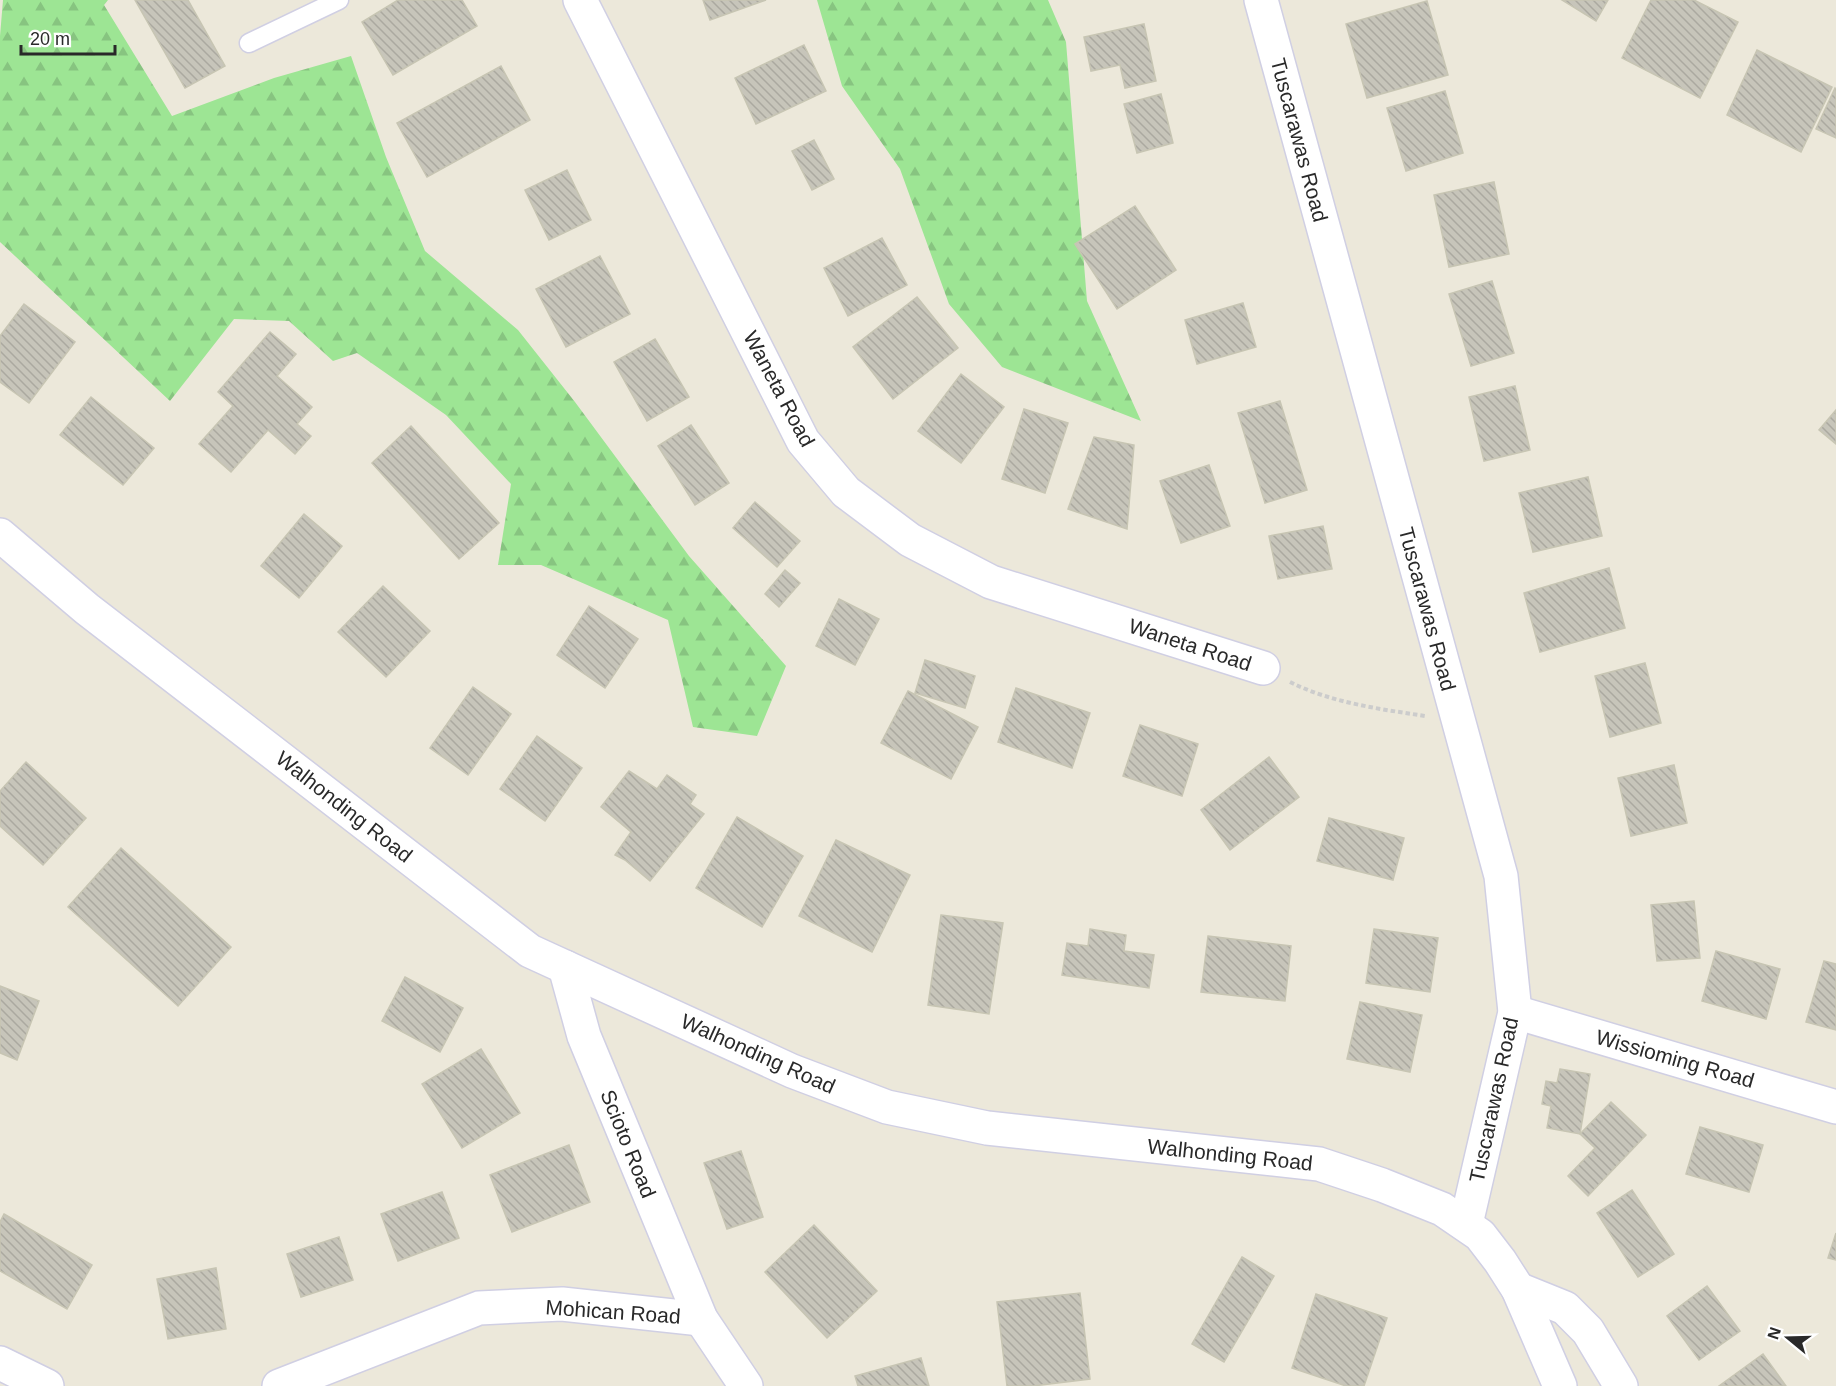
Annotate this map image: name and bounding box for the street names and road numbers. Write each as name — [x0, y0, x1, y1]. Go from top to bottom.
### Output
street label: Tuscarawas Road — [1267, 56, 1332, 224]
street label: Waneta Road — [739, 327, 820, 451]
street label: Tuscarawas Road — [1395, 525, 1460, 693]
street label: Waneta Road — [1126, 614, 1254, 675]
street label: Walhonding Road — [272, 746, 417, 867]
street label: Walhonding Road — [678, 1009, 839, 1098]
street label: Tuscarawas Road — [1465, 1015, 1522, 1185]
street label: Wissioming Road — [1593, 1025, 1757, 1092]
street label: Scioto Road — [596, 1086, 661, 1201]
street label: Walhonding Road — [1146, 1134, 1314, 1175]
street label: Mohican Road — [545, 1295, 681, 1328]

